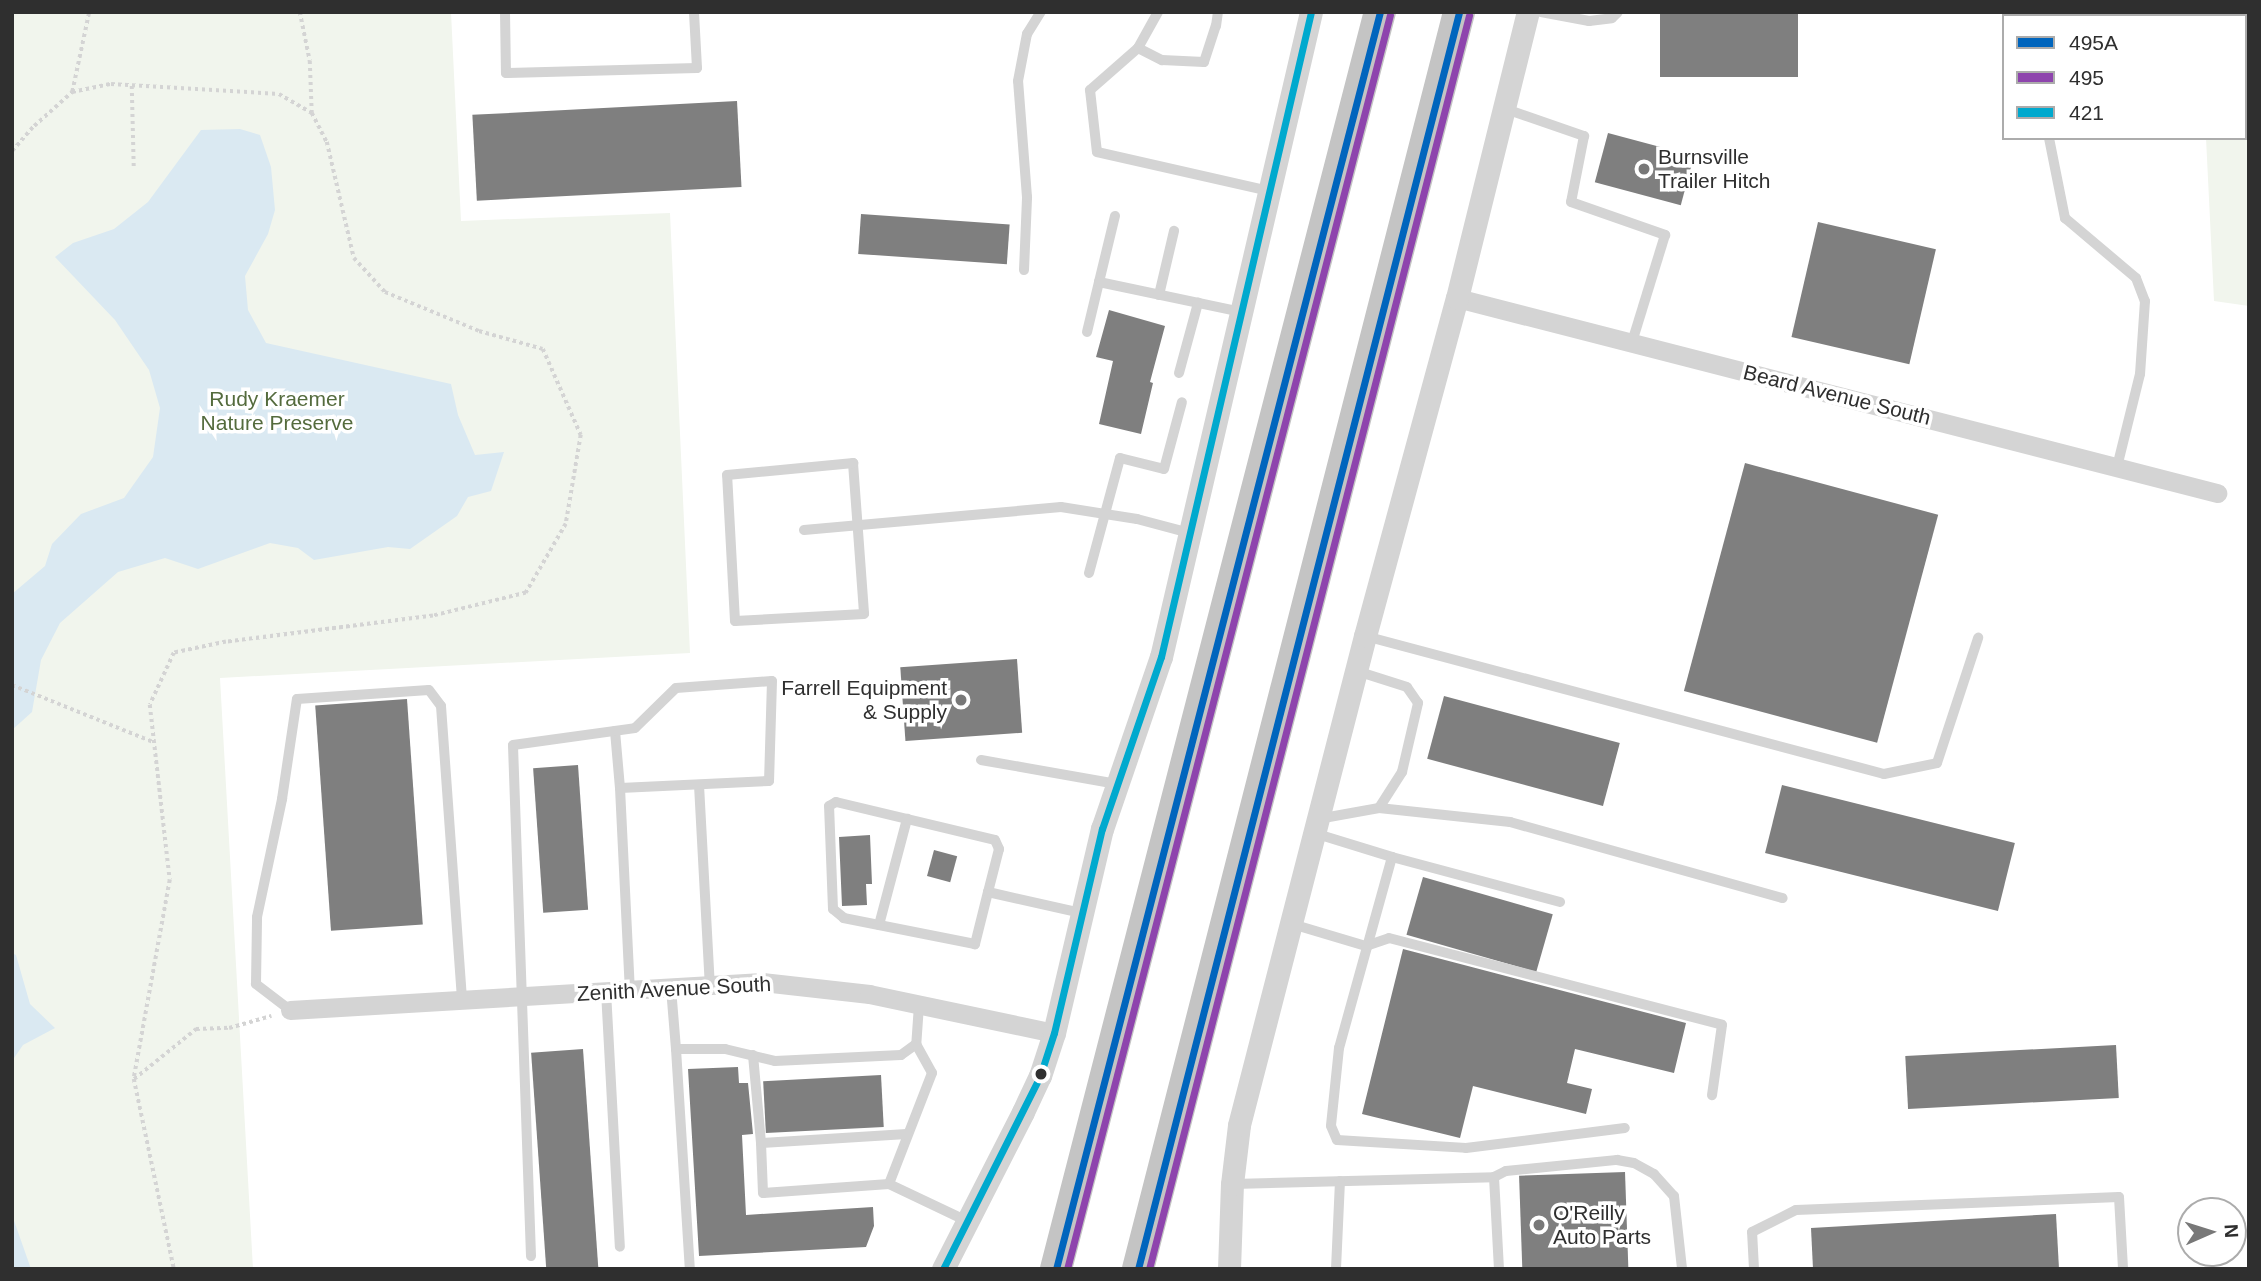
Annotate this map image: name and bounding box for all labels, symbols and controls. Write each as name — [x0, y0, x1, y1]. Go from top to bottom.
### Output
legend — [2002, 14, 2247, 140]
text: 495A — [2069, 31, 2118, 54]
text: 495 — [2069, 66, 2104, 89]
text: 421 — [2069, 101, 2104, 124]
place label: Burnsville Trailer Hitch — [1658, 144, 1770, 194]
marker: Burnsville Trailer Hitch — [1636, 161, 1652, 177]
street label: Beard Avenue South — [1740, 359, 1934, 431]
park label: Rudy Kraemer Nature Preserve — [201, 386, 353, 436]
place label: Farrell Equipment & Supply — [781, 675, 947, 725]
marker: Farrell Equipment & Supply — [953, 692, 969, 708]
street label: Zenith Avenue South — [576, 971, 772, 1007]
unlabelled marker — [1034, 1067, 1048, 1081]
north arrow — [2177, 1197, 2247, 1267]
place label: O'Reilly Auto Parts — [1553, 1200, 1651, 1250]
marker: O'Reilly Auto Parts — [1531, 1217, 1547, 1233]
text: N — [2221, 1224, 2242, 1238]

